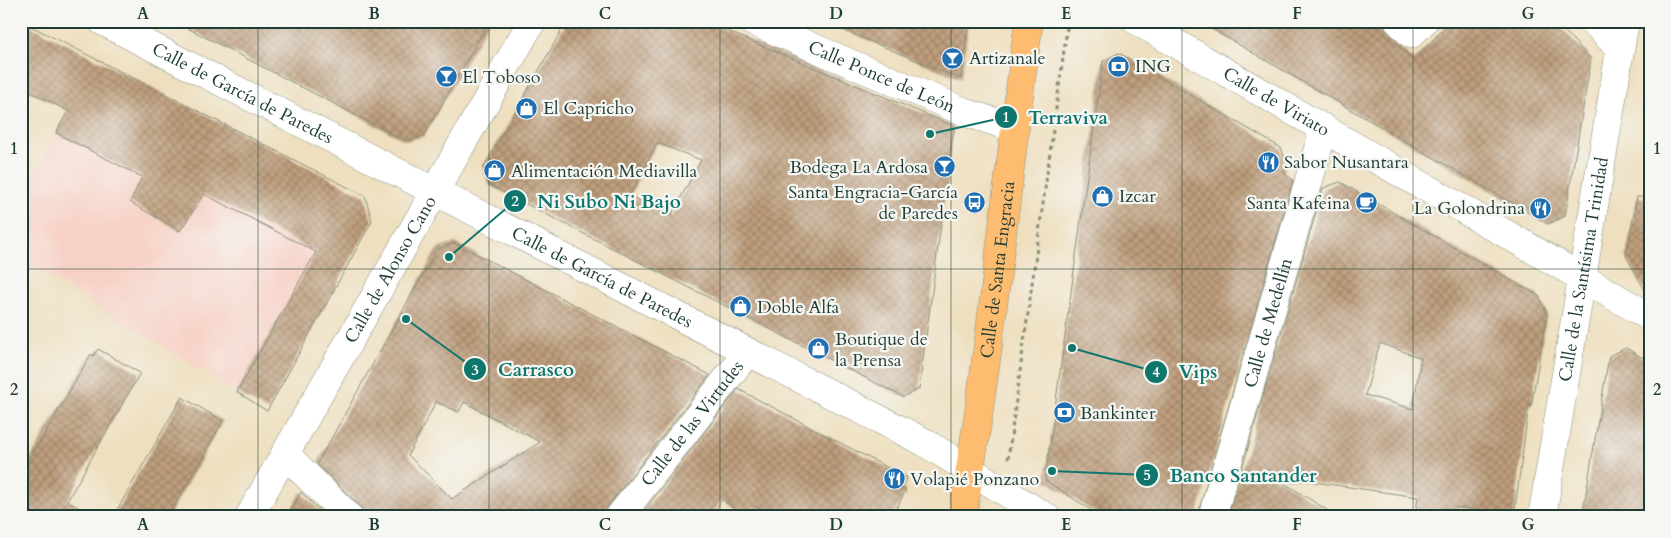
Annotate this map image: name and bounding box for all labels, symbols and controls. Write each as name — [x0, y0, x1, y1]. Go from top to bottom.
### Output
text: A — [137, 3, 149, 25]
text: B — [368, 3, 380, 25]
text: C — [599, 3, 611, 25]
text: D — [829, 3, 843, 25]
text: E — [1061, 3, 1071, 25]
text: F — [1292, 3, 1302, 25]
text: G — [1521, 3, 1535, 25]
street label: Calle Ponce de León — [804, 34, 960, 119]
street label: Calle de García de Paredes — [148, 36, 338, 150]
bar icon: Artizanale — [941, 46, 965, 70]
place label: Artizanale — [969, 46, 1046, 71]
bank icon: ING — [1107, 54, 1131, 78]
place label: ING — [1135, 54, 1171, 79]
street label: Calle de Viriato — [1218, 61, 1335, 142]
bar icon: El Toboso — [434, 65, 458, 89]
place label: El Toboso — [462, 65, 541, 90]
shop icon: El Capricho — [515, 96, 539, 120]
place label: El Capricho — [543, 96, 634, 121]
callout: Terraviva — [993, 100, 1118, 134]
text: Terraviva — [1028, 105, 1109, 131]
text: 1 — [1002, 107, 1010, 127]
text: 1 — [10, 138, 18, 160]
text: 1 — [1653, 138, 1661, 160]
restaurant icon: Sabor Nusantara — [1256, 150, 1280, 174]
place label: Sabor Nusantara — [1284, 150, 1409, 175]
place label: Bodega La Ardosa — [790, 155, 928, 180]
bar icon: Bodega La Ardosa — [932, 155, 956, 179]
street label: Calle de la Santísima Trinidad — [1552, 155, 1615, 384]
shop icon: Alimentación Mediavilla — [483, 159, 507, 183]
place label: Alimentación Mediavilla — [511, 159, 697, 184]
street label: Calle de Santa Engracia — [974, 179, 1021, 360]
place label: Santa Engracia-García de Paredes — [788, 180, 958, 226]
callout: Ni Subo Ni Bajo — [502, 184, 691, 218]
shop icon: Izcar — [1091, 184, 1115, 208]
place label: Izcar — [1119, 184, 1156, 209]
text: Ni Subo Ni Bajo — [537, 189, 681, 215]
bus stop icon: Santa Engracia-García de Paredes — [962, 190, 986, 214]
street label: Calle de Alonso Cano — [338, 191, 442, 348]
text: 2 — [511, 191, 519, 211]
place label: Santa Kafeina — [1247, 191, 1350, 216]
cafe icon: Santa Kafeina — [1354, 191, 1378, 215]
place label: La Golondrina — [1414, 196, 1525, 221]
restaurant icon: La Golondrina — [1529, 196, 1553, 220]
street label: Calle de García de Paredes — [507, 220, 697, 334]
street label: Calle de Medellín — [1237, 254, 1299, 391]
shop icon: Doble Alfa — [729, 295, 753, 319]
place label: Doble Alfa — [757, 295, 839, 320]
place label: Boutique de la Prensa — [835, 327, 928, 373]
shop icon: Boutique de la Prensa — [807, 337, 831, 361]
callout: Carrasco — [463, 352, 584, 386]
street label: Calle de las Virtudes — [635, 355, 749, 492]
callout: Vips — [1143, 355, 1227, 389]
text: Carrasco — [498, 357, 574, 383]
text: Vips — [1179, 359, 1217, 385]
text: 3 — [471, 360, 479, 380]
text: 4 — [1152, 362, 1160, 382]
text: 2 — [10, 379, 18, 401]
text: 2 — [1653, 379, 1661, 401]
bank icon: Bankinter — [1052, 401, 1076, 425]
place label: Bankinter — [1080, 401, 1156, 426]
callout: Banco Santander — [1134, 458, 1327, 492]
text: Banco Santander — [1169, 463, 1317, 489]
text: 5 — [1143, 465, 1151, 485]
restaurant icon: Volapié Ponzano — [882, 467, 906, 491]
place label: Volapié Ponzano — [910, 467, 1040, 492]
text: A — [137, 514, 149, 536]
text: B — [368, 514, 380, 536]
text: C — [599, 514, 611, 536]
text: D — [829, 514, 843, 536]
text: E — [1061, 514, 1071, 536]
text: F — [1292, 514, 1302, 536]
text: G — [1521, 514, 1535, 536]

